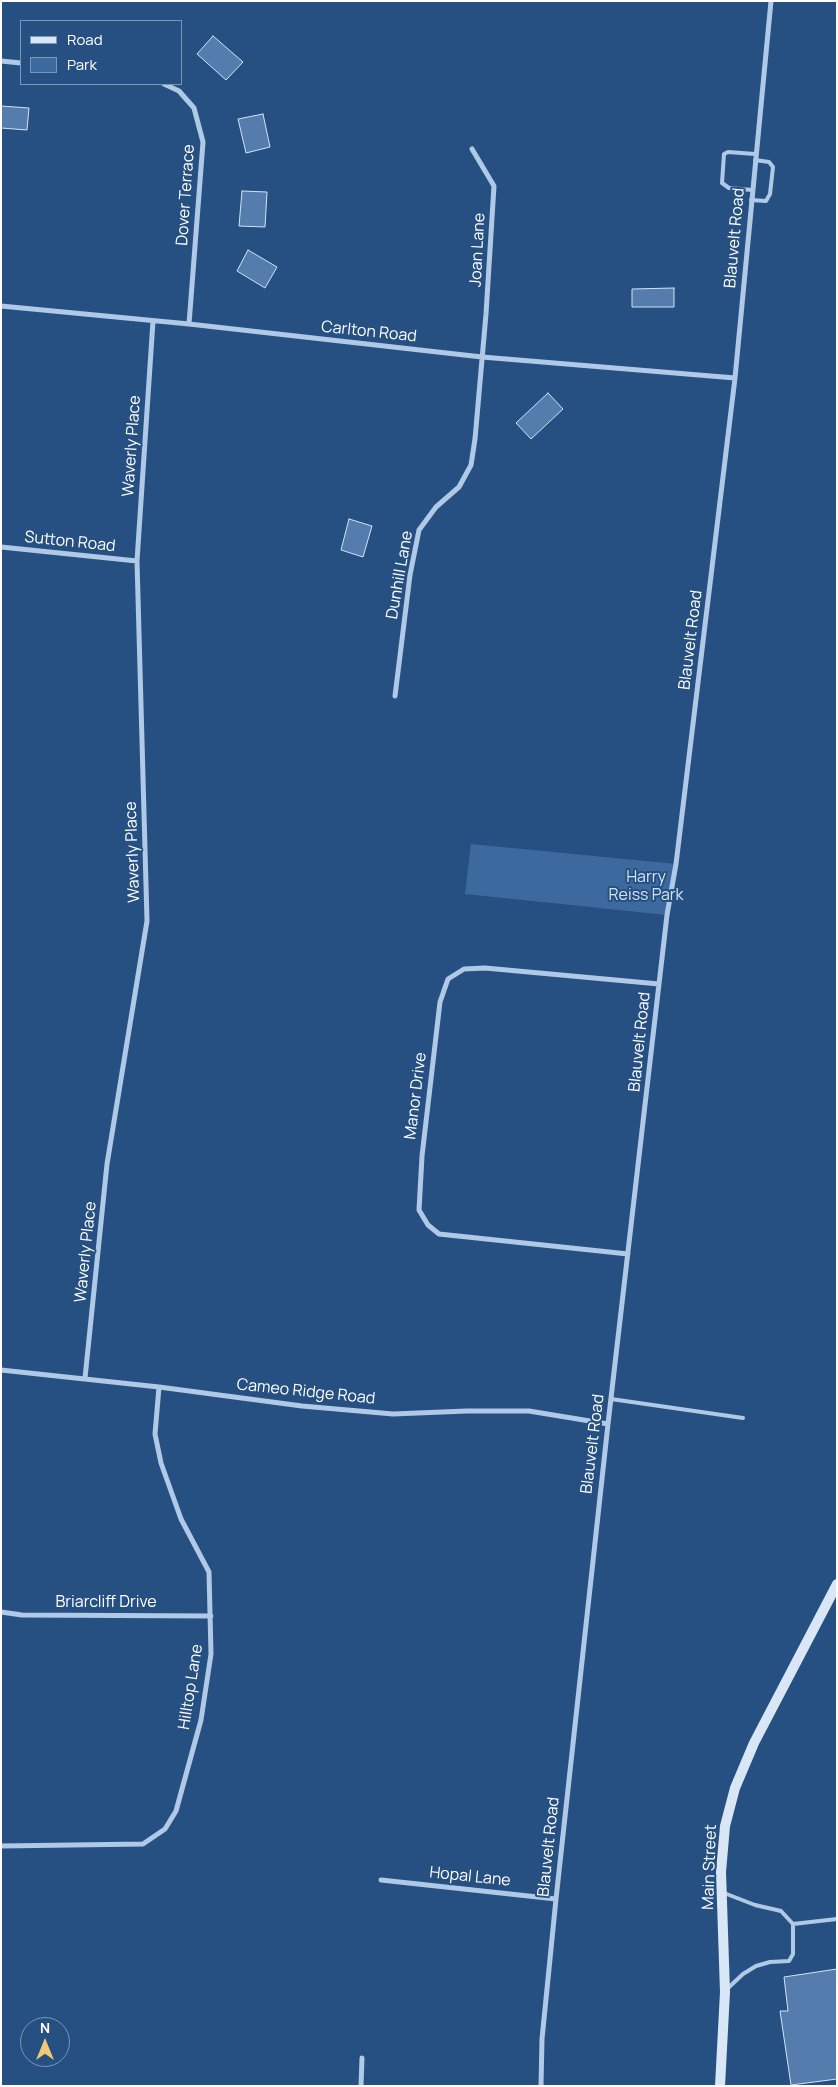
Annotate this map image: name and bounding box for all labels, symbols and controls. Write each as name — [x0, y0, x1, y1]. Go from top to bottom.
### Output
legend — [20, 20, 182, 85]
text: Road — [67, 29, 103, 50]
text: Park — [67, 54, 97, 75]
street label: Dover Terrace — [173, 144, 199, 246]
street label: Blauvelt Road — [721, 187, 749, 289]
street label: Joan Lane — [466, 212, 490, 288]
street label: Carlton Road — [320, 317, 418, 347]
street label: Waverly Place — [119, 395, 145, 497]
street label: Sutton Road — [24, 528, 116, 556]
street label: Dunhill Lane — [383, 529, 417, 621]
street label: Blauvelt Road — [675, 589, 707, 691]
street label: Waverly Place — [122, 801, 144, 903]
park label: Harry Reiss Park — [608, 868, 684, 906]
street label: Blauvelt Road — [625, 991, 655, 1093]
street label: Manor Drive — [401, 1051, 431, 1141]
street label: Waverly Place — [71, 1201, 101, 1303]
street label: Cameo Ridge Road — [236, 1375, 376, 1409]
street label: Blauvelt Road — [577, 1393, 609, 1495]
street label: Briarcliff Drive — [55, 1593, 157, 1613]
street label: Hilltop Lane — [175, 1643, 207, 1731]
street label: Blauvelt Road — [534, 1796, 564, 1898]
street label: Main Street — [699, 1824, 721, 1910]
street label: Hopal Lane — [428, 1863, 512, 1891]
north arrow — [20, 2017, 70, 2067]
text: N — [40, 2018, 50, 2037]

